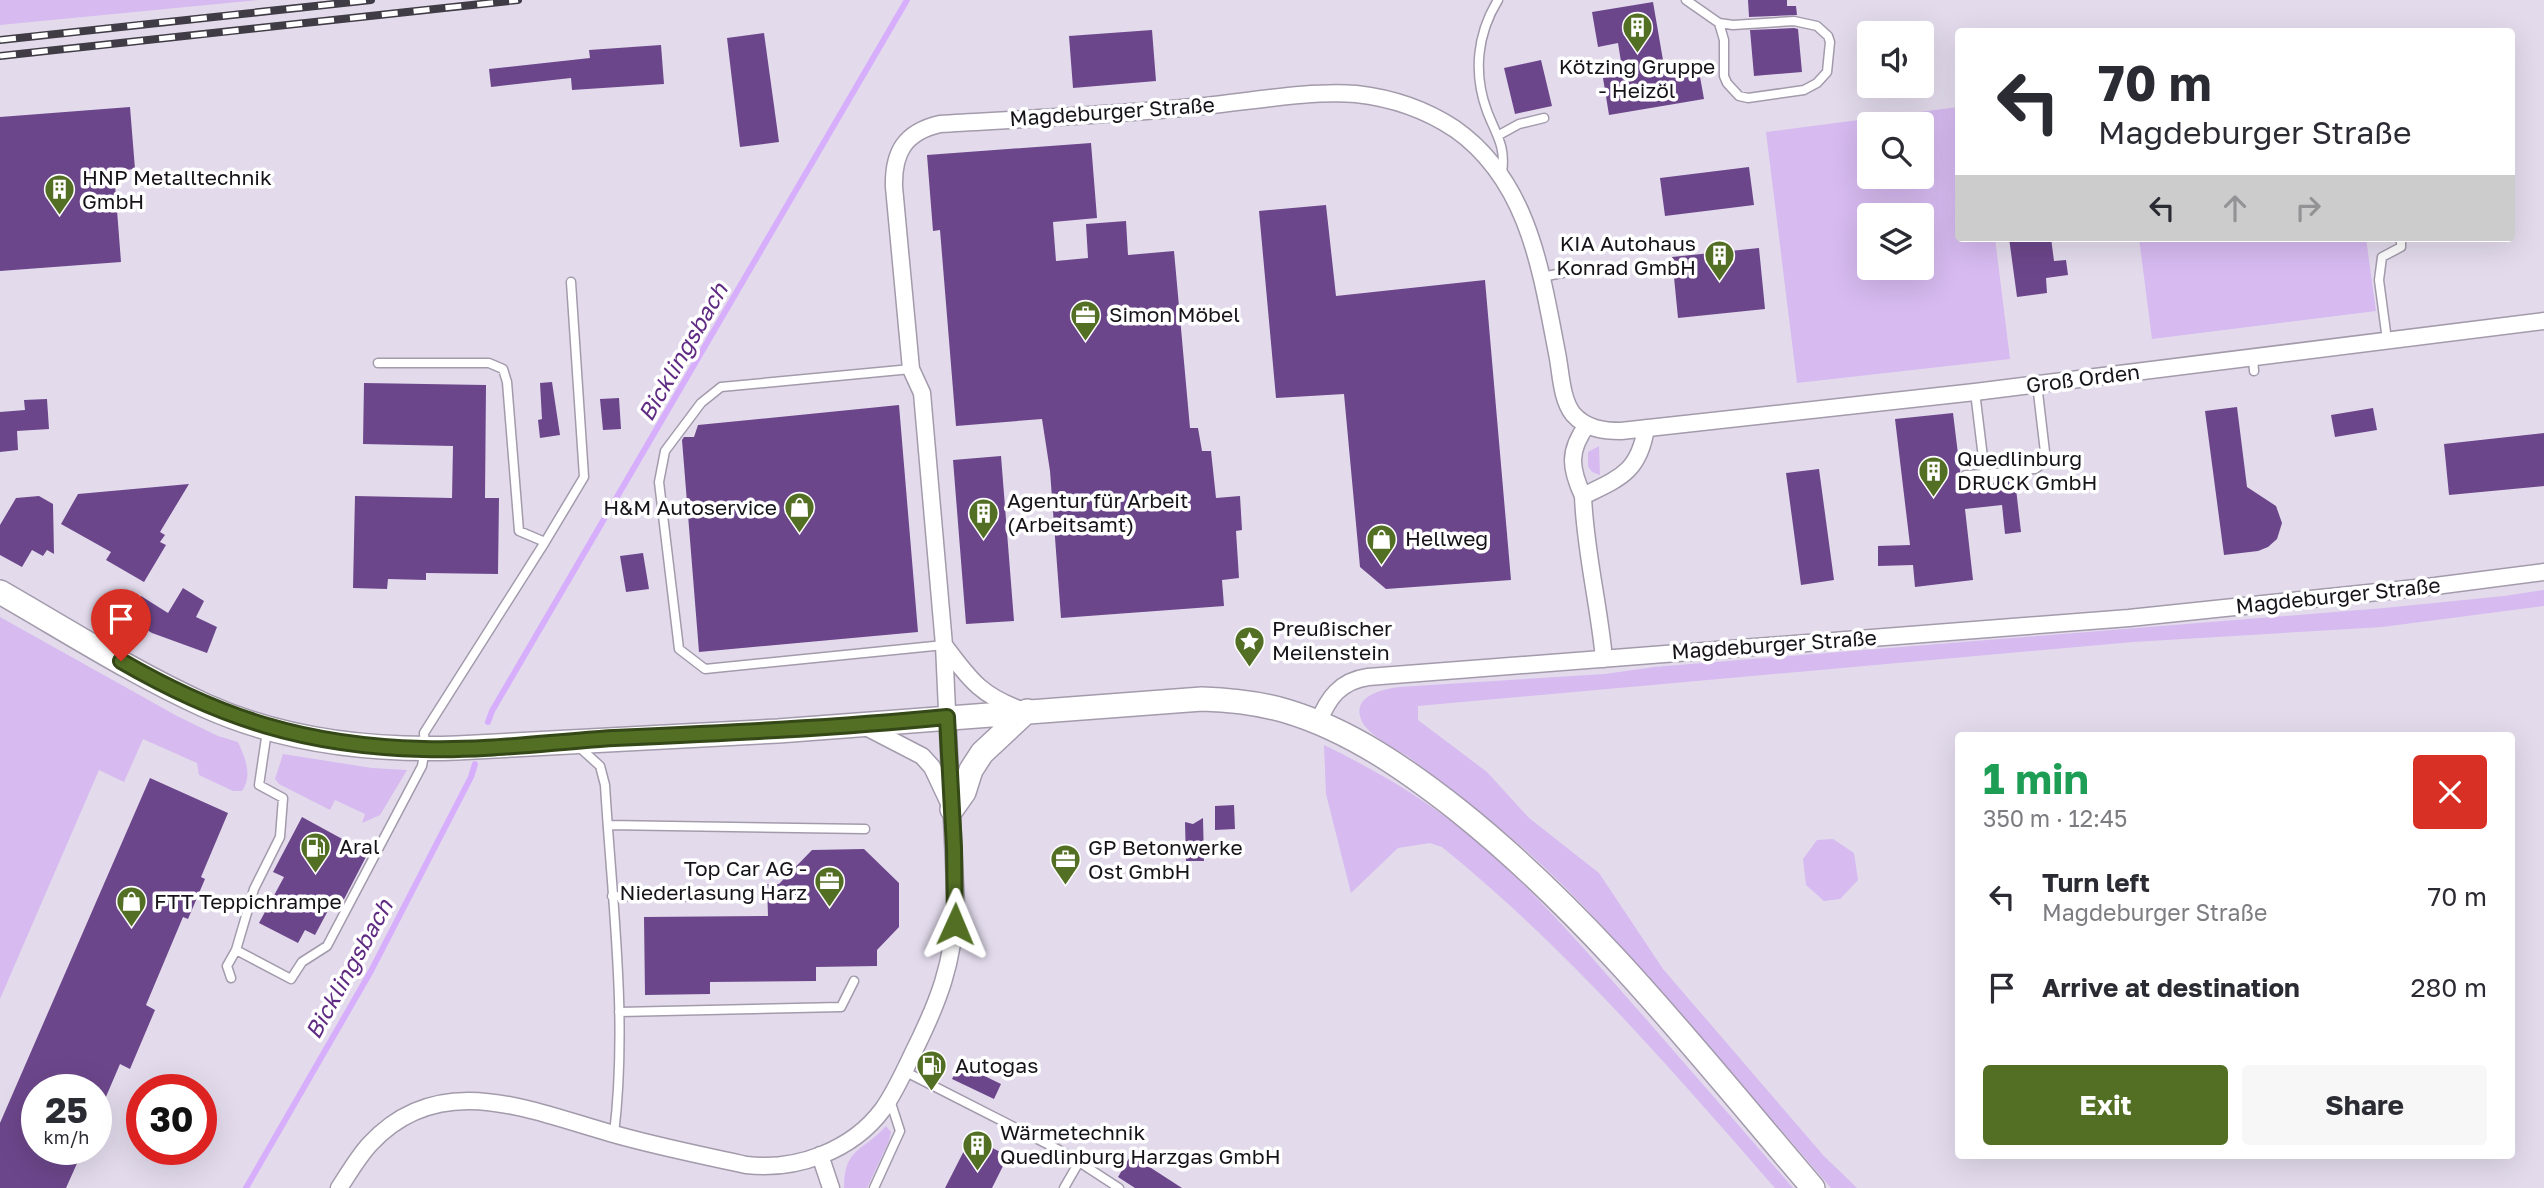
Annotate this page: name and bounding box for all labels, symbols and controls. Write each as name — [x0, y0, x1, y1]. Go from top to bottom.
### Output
building icon: Kötzing Gruppe - Heizöl — [1620, 10, 1654, 54]
map controls — [1857, 21, 1934, 280]
button: sound — [1857, 21, 1934, 98]
place label: Kötzing Gruppe - Heizöl — [1559, 53, 1715, 103]
text: 70 m — [2098, 53, 2212, 112]
icon: left — [1983, 56, 2074, 147]
street label: Magdeburger Straße — [1008, 91, 1215, 131]
button: search — [1857, 112, 1934, 189]
text: Magdeburger Straße — [2098, 113, 2411, 151]
place label: HNP Metalltechnik GmbH — [82, 164, 272, 214]
building icon: HNP Metalltechnik GmbH — [42, 173, 76, 217]
icon: left — [2143, 189, 2181, 227]
icon: ahead — [2216, 189, 2254, 227]
icon: right — [2289, 189, 2327, 227]
button: layers — [1857, 203, 1934, 280]
place label: KIA Autohaus Konrad GmbH — [1556, 230, 1696, 280]
building icon: KIA Autohaus Konrad GmbH — [1702, 239, 1736, 283]
water label: Bicklingsbach — [631, 277, 733, 426]
office icon: Simon Möbel — [1069, 298, 1103, 342]
place label: Simon Möbel — [1109, 301, 1240, 327]
street label: Groß Orden — [2025, 358, 2141, 398]
place label: Quedlinburg DRUCK GmbH — [1957, 445, 2097, 495]
building icon: Quedlinburg DRUCK GmbH — [1917, 454, 1951, 498]
place label: Agentur für Arbeit (Arbeitsamt) — [1007, 487, 1188, 537]
shop icon: H&M Autoservice — [783, 491, 817, 535]
place label: H&M Autoservice — [603, 494, 777, 520]
building icon: Agentur für Arbeit (Arbeitsamt) — [967, 496, 1001, 540]
shop icon: Hellweg — [1365, 522, 1399, 566]
place label: Hellweg — [1405, 525, 1488, 551]
street label: Magdeburger Straße — [2234, 571, 2442, 619]
pin — [91, 589, 151, 661]
icon: arrive — [102, 600, 140, 638]
place label: Preußischer Meilenstein — [1272, 615, 1392, 665]
place icon: Preußischer Meilenstein — [1232, 624, 1266, 668]
street label: Magdeburger Straße — [1670, 624, 1877, 664]
text: 1 min — [1983, 753, 2089, 803]
button: close — [2413, 755, 2487, 829]
text: 350 m · 12:45 — [1983, 804, 2127, 832]
fuel station icon: Aral — [299, 830, 333, 874]
place label: Aral — [339, 833, 380, 859]
place label: GP Betonwerke Ost GmbH — [1088, 834, 1243, 884]
office icon: GP Betonwerke Ost GmbH — [1048, 843, 1082, 887]
place label: Top Car AG - Niederlasung Harz — [620, 855, 807, 905]
office icon: Top Car AG - Niederlasung Harz — [813, 864, 847, 908]
text: Turn left — [2042, 867, 2150, 898]
icon: left — [1983, 878, 2021, 916]
text: 70 m — [2428, 881, 2487, 912]
shop icon: FTT Teppichrampe — [114, 885, 148, 929]
position arrow — [918, 887, 992, 961]
place label: FTT Teppichrampe — [154, 888, 342, 914]
water label: Bicklingsbach — [298, 893, 398, 1043]
text: Magdeburger Straße — [2042, 898, 2267, 926]
icon: arrive — [1983, 969, 2021, 1007]
text: Arrive at destination — [2042, 972, 2300, 1003]
text: 280 m — [2410, 972, 2487, 1003]
fuel station icon: Autogas — [915, 1049, 949, 1093]
place label: Autogas — [955, 1052, 1038, 1078]
button: Exit — [1983, 1065, 2228, 1145]
button: Share — [2242, 1065, 2487, 1145]
speed limit sign: 30 — [126, 1074, 217, 1165]
text: 25 — [45, 1089, 88, 1131]
place label: Wärmetechnik Quedlinburg Harzgas GmbH — [1000, 1119, 1281, 1169]
text: km/h — [44, 1126, 89, 1148]
building icon: Wärmetechnik Quedlinburg Harzgas GmbH — [960, 1128, 994, 1172]

